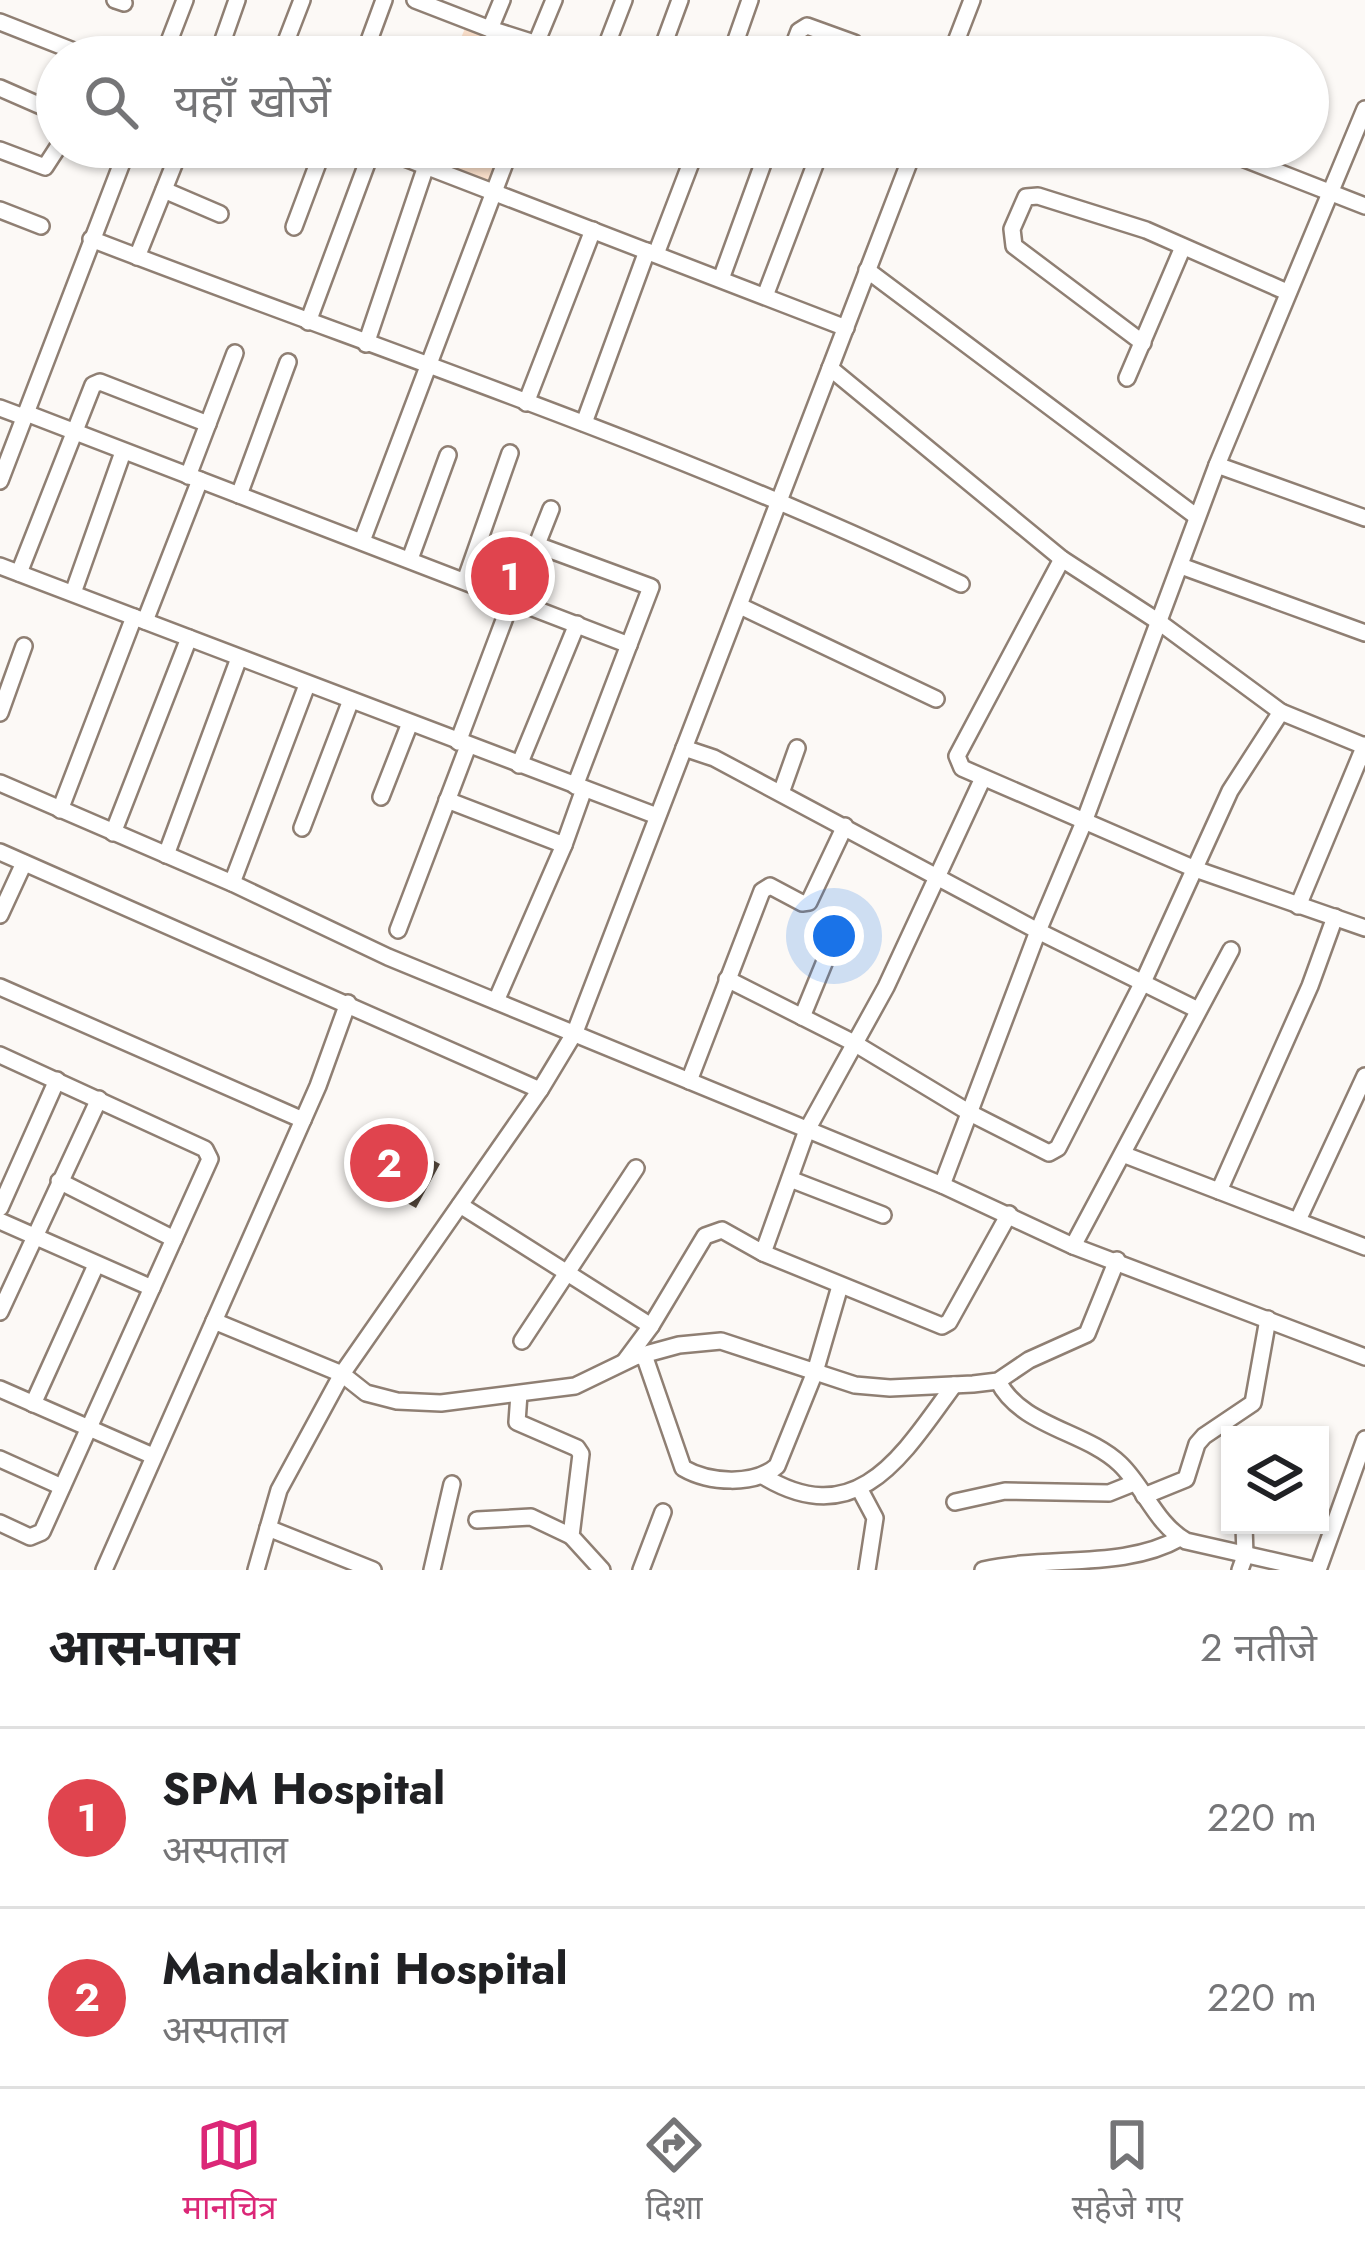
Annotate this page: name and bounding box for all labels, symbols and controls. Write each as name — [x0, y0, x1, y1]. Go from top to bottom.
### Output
search box — [36, 36, 1329, 168]
icon: search — [78, 69, 144, 135]
text: यहाँ खोजें — [174, 69, 331, 134]
pin: 1 — [471, 531, 549, 621]
your location — [804, 906, 864, 966]
pin: 2 — [350, 1118, 428, 1208]
map controls — [1221, 1426, 1329, 1534]
button: layers — [1221, 1426, 1329, 1534]
text: आस-पास — [48, 1610, 239, 1684]
text: 2 नतीजे — [1200, 1619, 1317, 1676]
text: SPM Hospital — [162, 1756, 445, 1821]
text: 1 — [77, 1789, 97, 1846]
text: 220 m — [1207, 1789, 1317, 1846]
text: अस्पताल — [162, 1821, 288, 1878]
text: Mandakini Hospital — [162, 1936, 568, 2001]
text: 2 — [74, 1969, 100, 2026]
text: 220 m — [1207, 1969, 1317, 2026]
text: अस्पताल — [162, 2001, 288, 2058]
tab: मानचित्र — [182, 2112, 277, 2232]
tab: दिशा — [641, 2112, 707, 2232]
tab: सहेजे गए — [1072, 2112, 1183, 2232]

